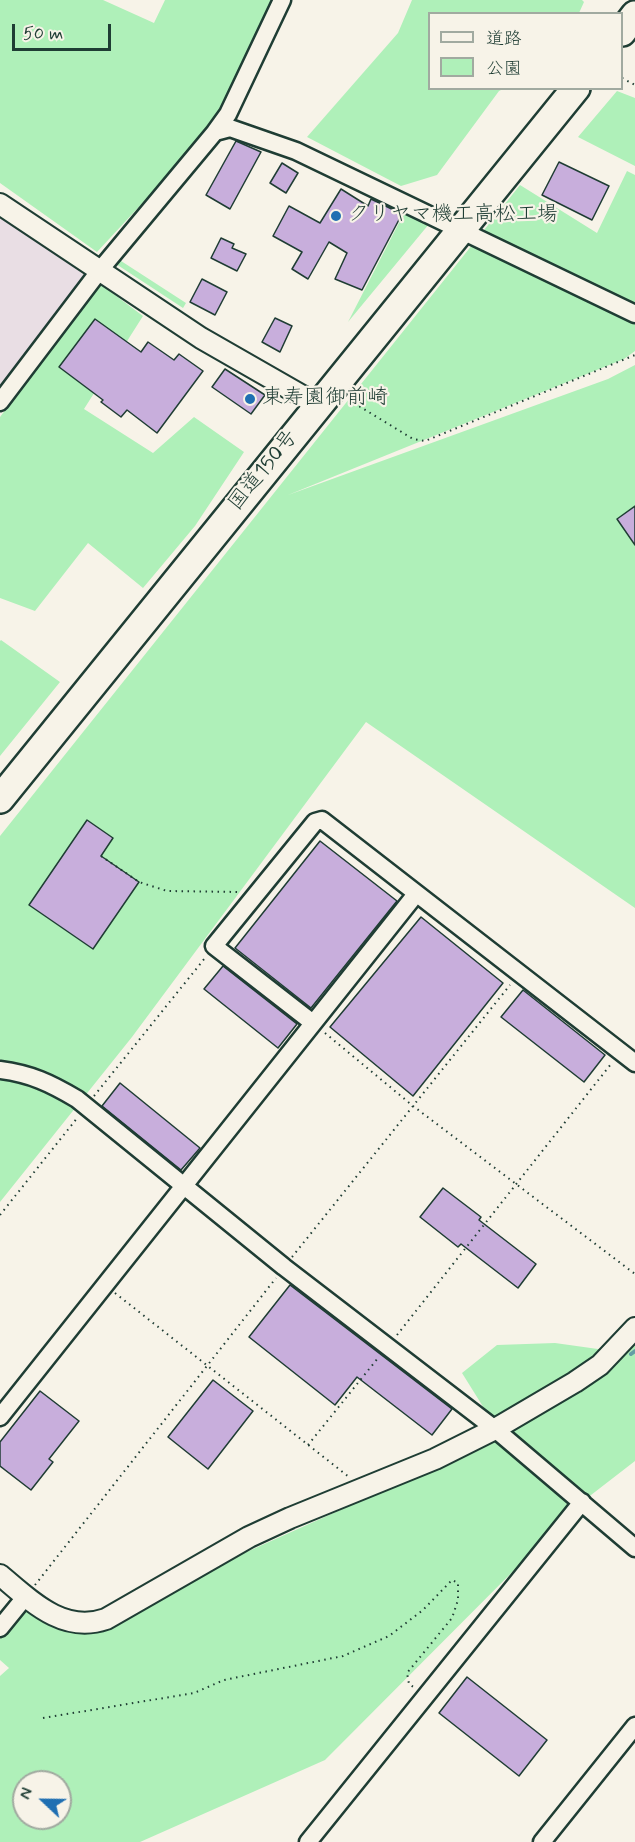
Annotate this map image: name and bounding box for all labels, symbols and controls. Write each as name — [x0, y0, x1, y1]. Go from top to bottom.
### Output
scale bar — [15, 12, 114, 50]
legend — [428, 12, 623, 90]
text: 50 m — [23, 22, 63, 46]
text: 道路 — [486, 27, 522, 51]
text: 公園 — [486, 57, 522, 81]
place label: クリヤマ機工高松工場 — [348, 203, 558, 229]
marker: クリヤマ機工高松工場 — [329, 209, 343, 223]
place label: 東寿園御前崎 — [262, 386, 388, 412]
marker: 東寿園御前崎 — [243, 392, 257, 406]
street label: 国道150号 — [224, 426, 304, 516]
north arrow — [12, 1770, 72, 1830]
text: N — [15, 1785, 38, 1803]

